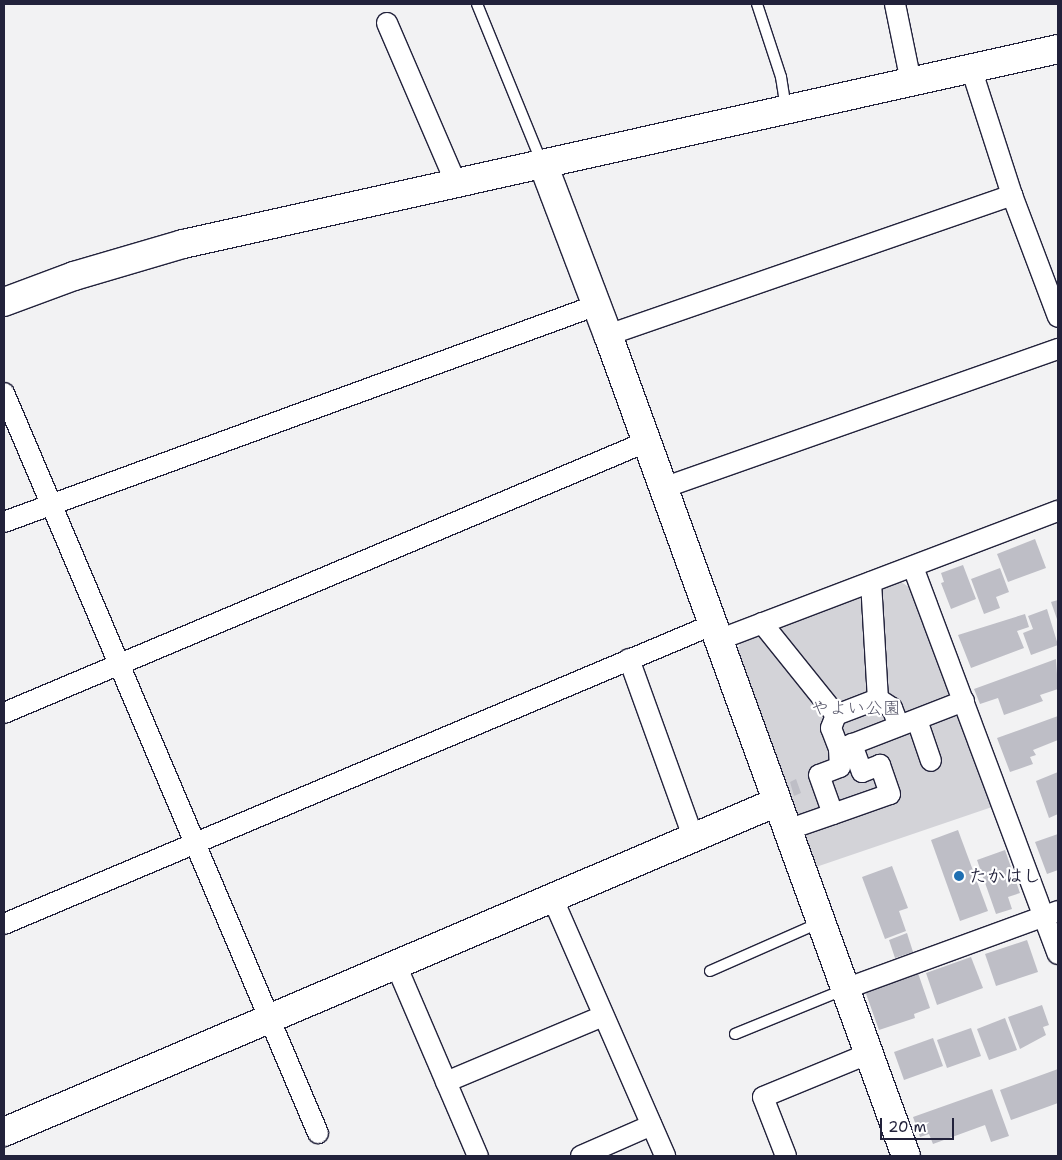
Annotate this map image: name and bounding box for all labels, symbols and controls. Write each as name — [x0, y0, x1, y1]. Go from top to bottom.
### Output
park label: やよい公園 — [811, 697, 901, 719]
place label: たかはし — [969, 865, 1041, 887]
marker: たかはし — [953, 870, 965, 882]
scale bar — [882, 1108, 956, 1140]
text: 20 m — [888, 1117, 927, 1137]

